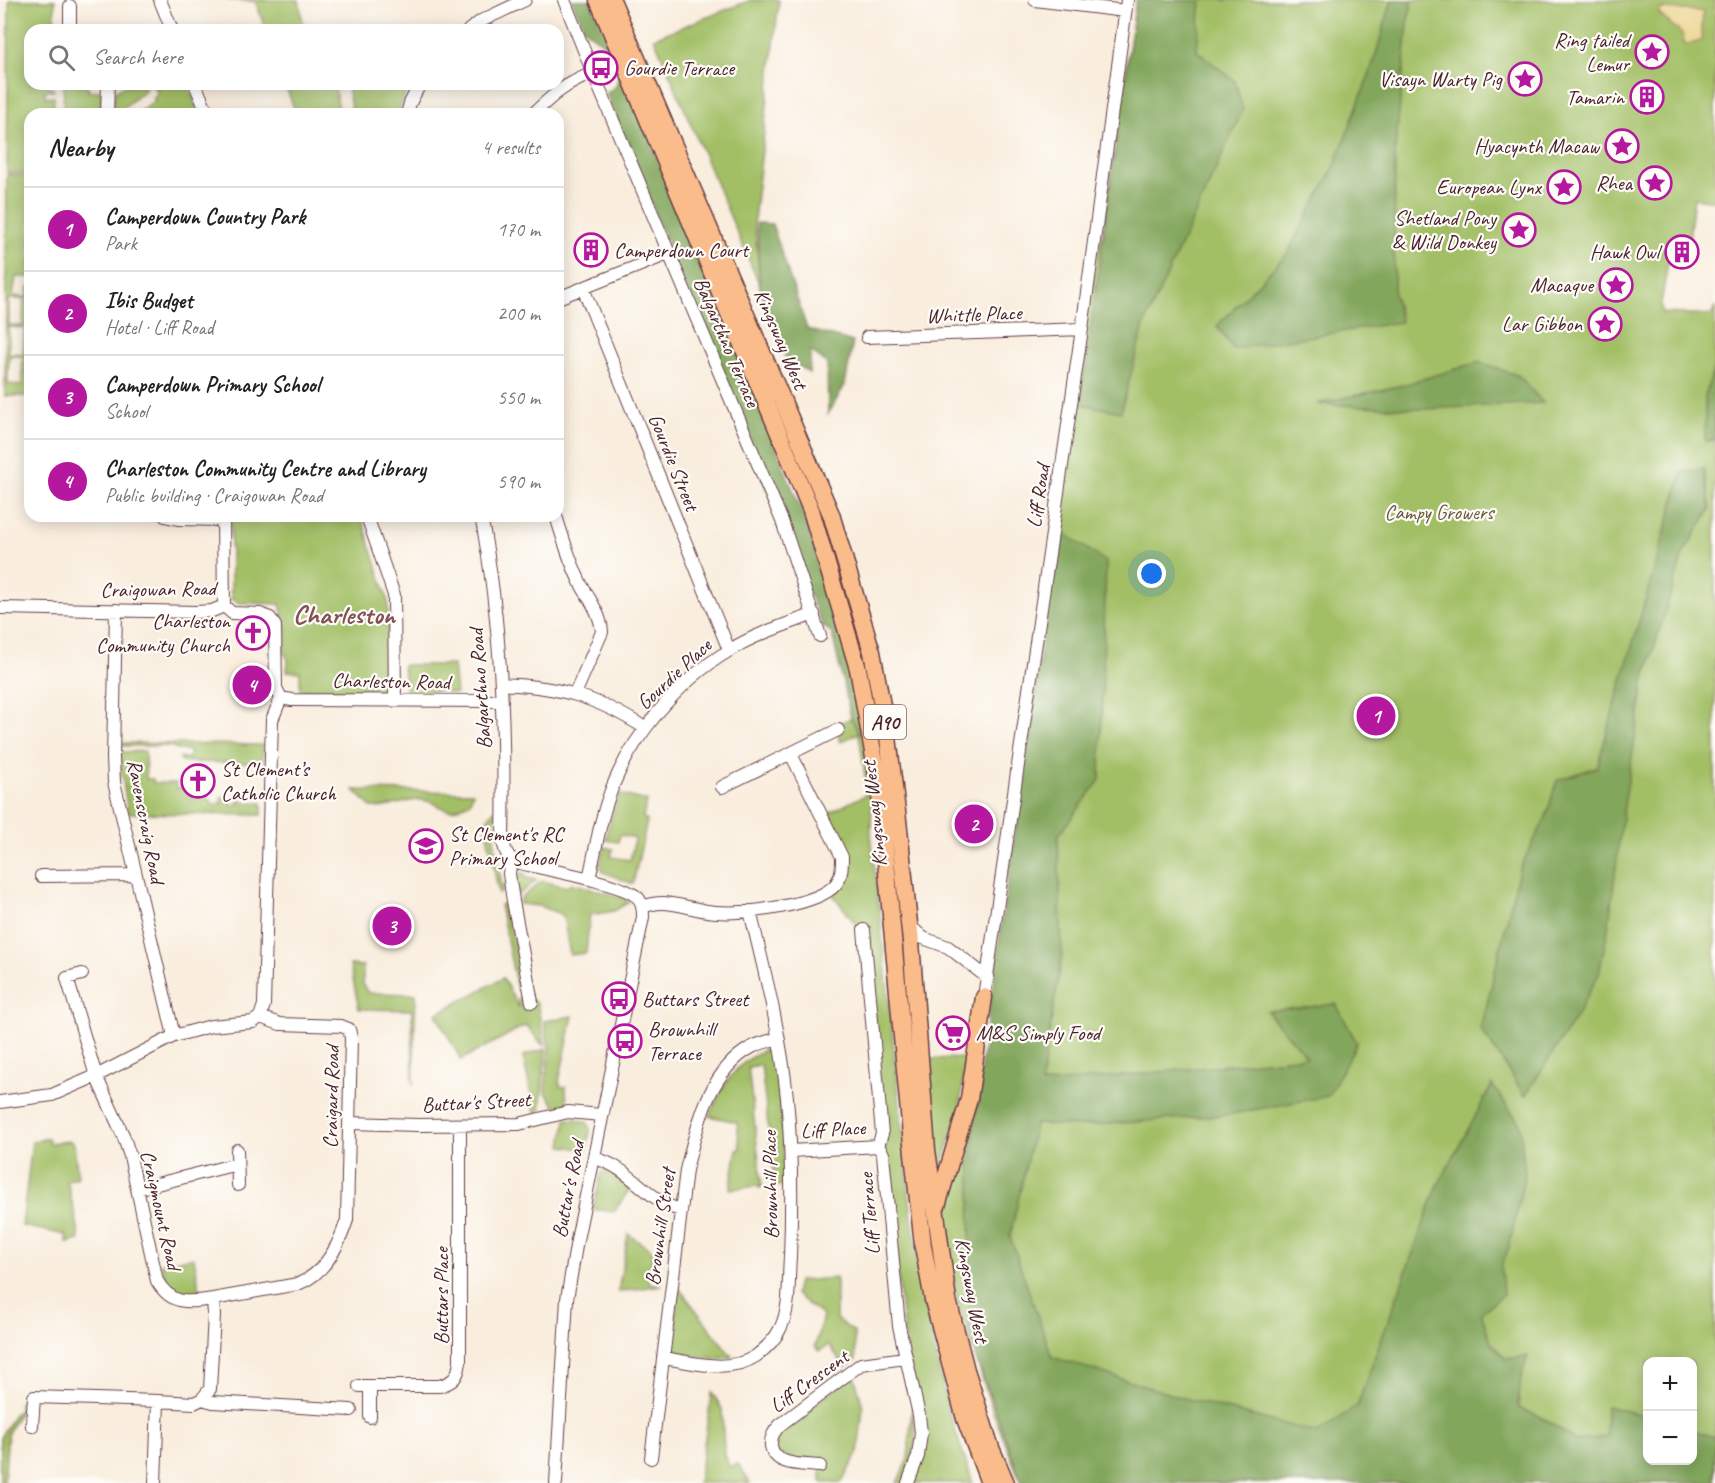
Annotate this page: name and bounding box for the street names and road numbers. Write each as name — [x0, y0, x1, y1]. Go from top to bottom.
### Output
street label: Balgarthno Terrace — [688, 273, 766, 412]
street label: Kingsway West — [748, 285, 815, 395]
street label: Whittle Place — [926, 299, 1024, 329]
street label: Gourdie Street — [643, 410, 706, 516]
street label: Liff Road — [1020, 459, 1056, 529]
street label: Craigowan Road — [100, 575, 220, 603]
street label: Balgarthno Road — [463, 624, 497, 750]
street label: Gourdie Place — [631, 632, 718, 715]
street label: Charleston Road — [332, 667, 454, 695]
road number: A90 — [864, 705, 906, 739]
street label: Ravenscraig Road — [121, 757, 171, 889]
street label: Kingsway West — [855, 758, 892, 868]
street label: Craigard Road — [317, 1042, 345, 1149]
street label: Buttar's Street — [421, 1086, 533, 1118]
street label: Liff Place — [800, 1114, 867, 1144]
street label: Brownhill Place — [756, 1128, 784, 1239]
street label: Buttar's Road — [546, 1135, 591, 1240]
street label: Craigmount Road — [135, 1148, 188, 1275]
street label: Brownhill Street — [639, 1164, 681, 1287]
street label: Liff Terrace — [852, 1170, 886, 1256]
street label: Kingsway West — [949, 1235, 995, 1347]
street label: Buttars Place — [428, 1245, 454, 1345]
street label: Liff Crescent — [764, 1342, 855, 1418]

